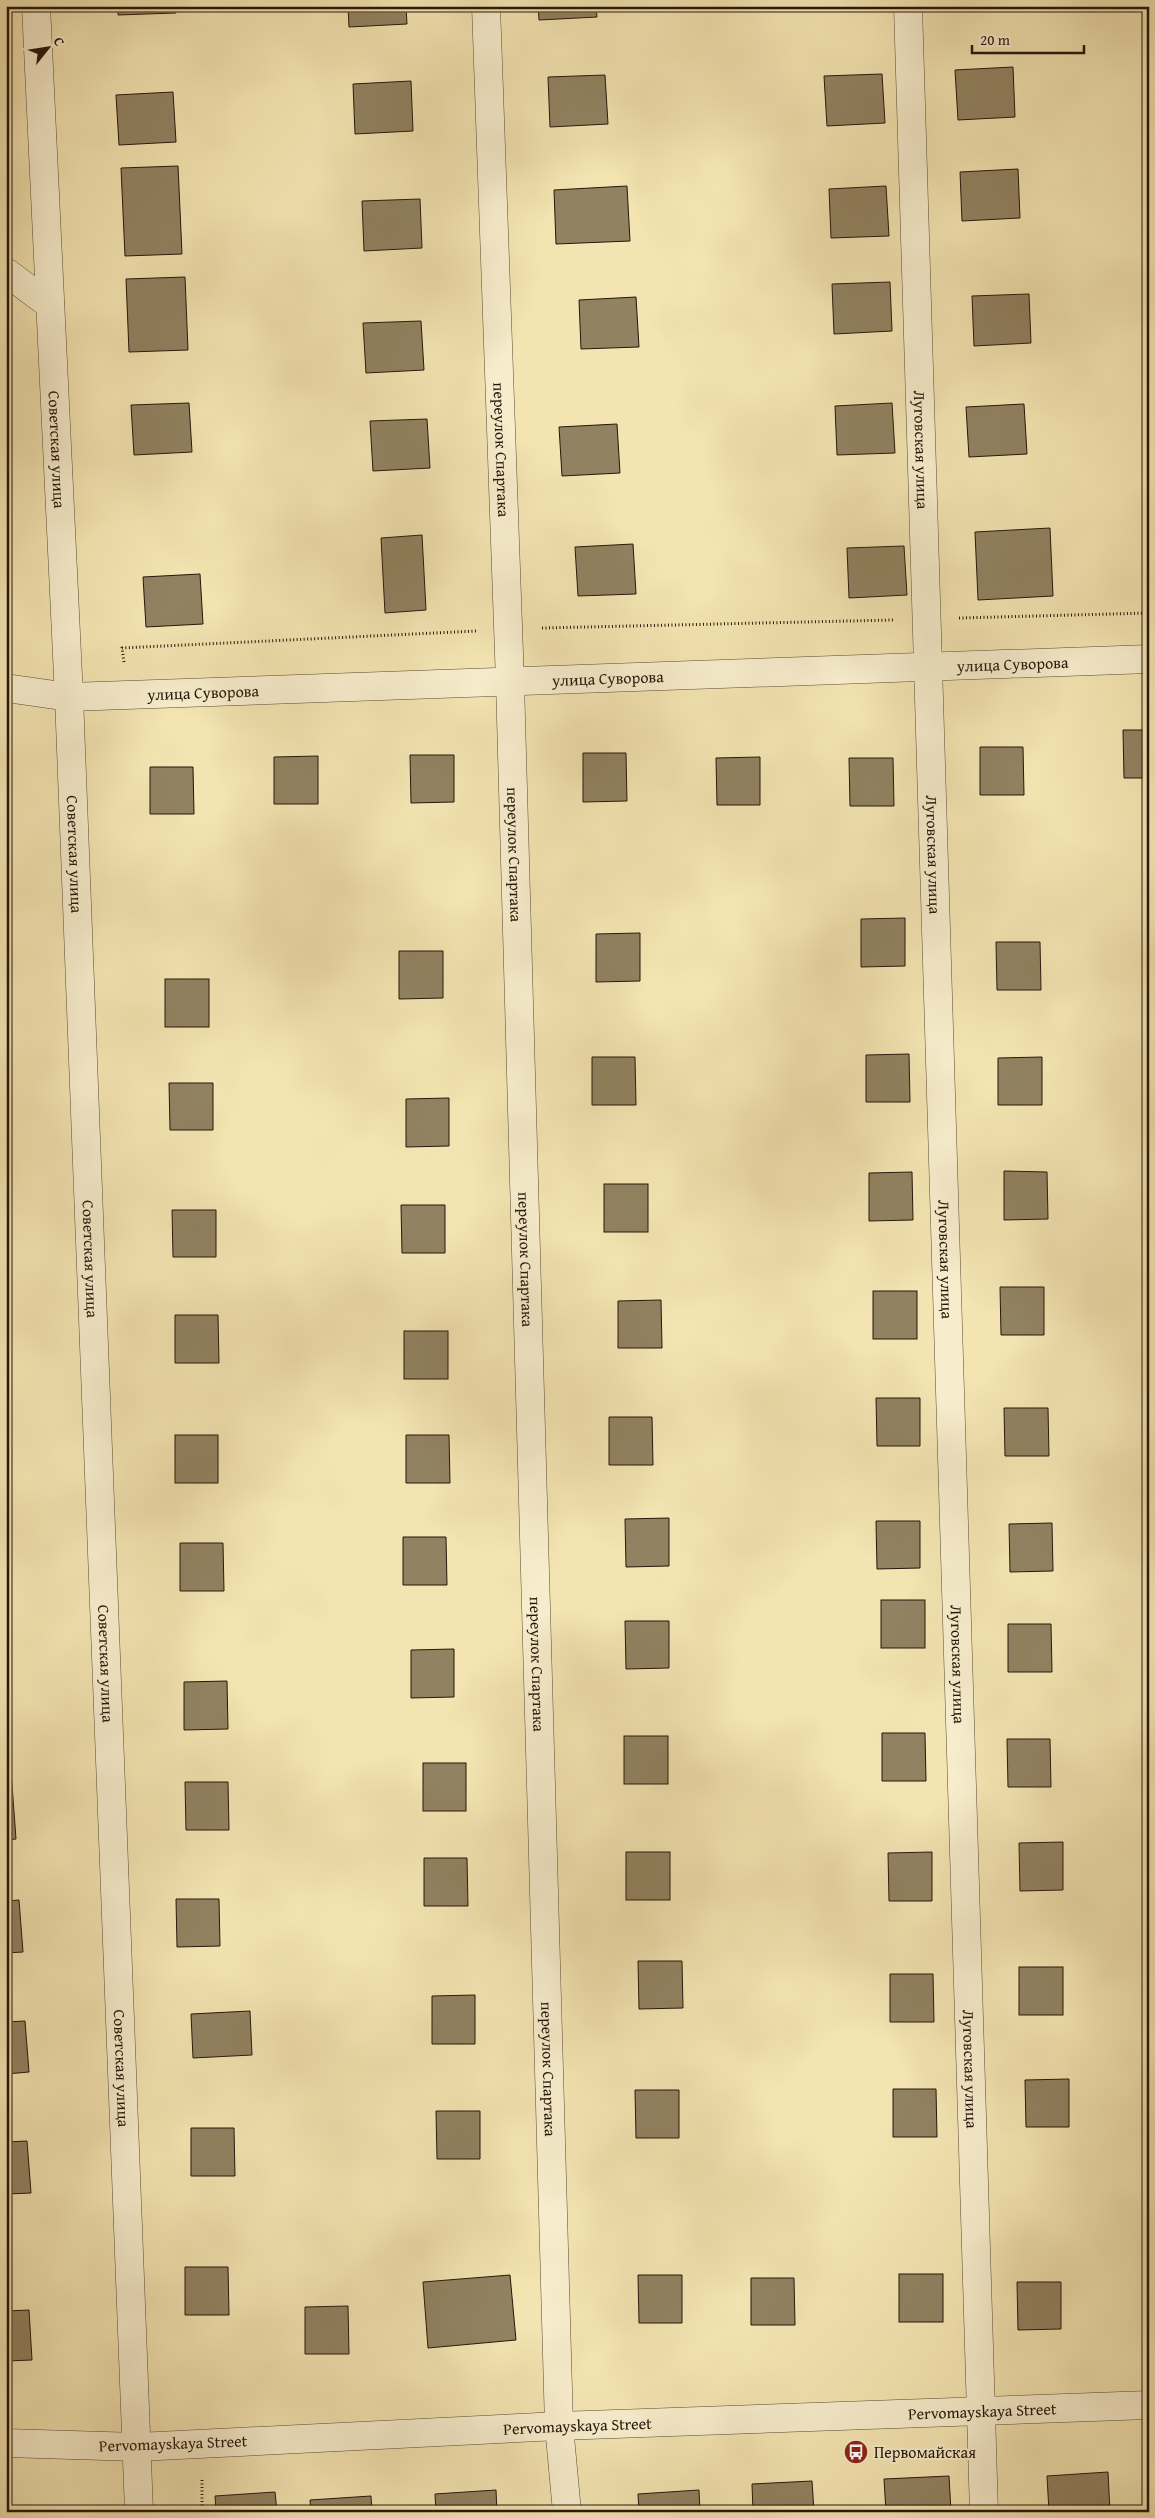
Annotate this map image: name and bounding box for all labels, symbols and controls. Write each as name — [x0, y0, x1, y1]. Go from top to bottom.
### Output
north arrow — [22, 22, 72, 72]
scale bar — [972, 22, 1085, 54]
text: 20 m — [980, 29, 1011, 50]
text: С — [49, 33, 70, 50]
street label: переулок Спартака — [487, 382, 516, 518]
street label: Советская улица — [42, 390, 72, 509]
street label: Луговская улица — [908, 390, 935, 510]
street label: улица Суворова — [955, 650, 1069, 678]
street label: улица Суворова — [551, 664, 665, 692]
street label: улица Суворова — [146, 678, 260, 706]
street label: переулок Спартака — [501, 787, 529, 923]
street label: Советская улица — [61, 795, 89, 914]
street label: Луговская улица — [920, 795, 948, 915]
street label: переулок Спартака — [512, 1191, 540, 1328]
street label: Советская улица — [76, 1200, 105, 1319]
street label: Луговская улица — [932, 1200, 960, 1320]
street label: переулок Спартака — [524, 1596, 551, 1732]
street label: Советская улица — [92, 1604, 121, 1723]
street label: Луговская улица — [944, 1604, 972, 1724]
street label: переулок Спартака — [535, 2001, 563, 2137]
street label: Советская улица — [108, 2009, 136, 2128]
street label: Луговская улица — [957, 2009, 984, 2129]
street label: Pervomayskaya Street — [908, 2396, 1057, 2426]
street label: Pervomayskaya Street — [503, 2411, 652, 2441]
street label: Pervomayskaya Street — [98, 2428, 248, 2458]
bus stop icon: Первомайская — [843, 2439, 869, 2465]
place label: Первомайская — [874, 2440, 976, 2464]

